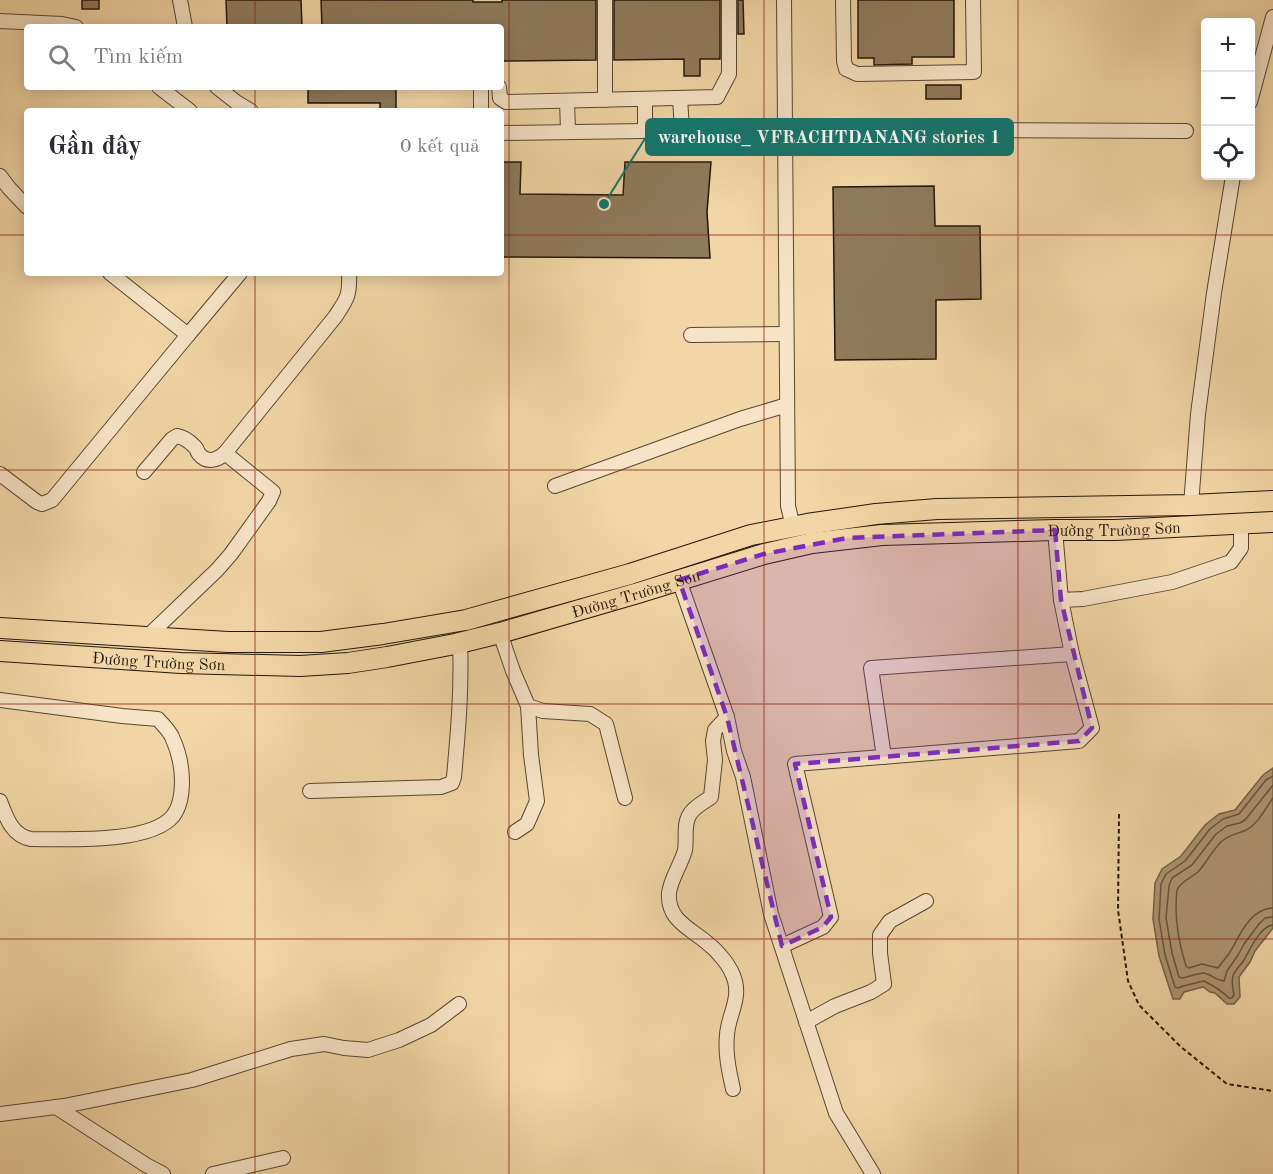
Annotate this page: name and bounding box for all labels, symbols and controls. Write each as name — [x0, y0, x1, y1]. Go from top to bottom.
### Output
map controls — [1201, 18, 1255, 180]
button: + — [1201, 18, 1255, 72]
search box — [24, 24, 504, 90]
icon: search — [45, 41, 78, 74]
text: Tìm kiếm — [93, 46, 183, 68]
button: − — [1201, 72, 1255, 126]
callout: warehouse_ VFRACHTDANANG stories 1 — [646, 119, 1013, 155]
button: locate — [1201, 126, 1255, 180]
text: warehouse_ VFRACHTDANANG stories 1 — [658, 129, 1000, 147]
text: Gần đây — [48, 134, 142, 160]
text: 0 kết quả — [400, 137, 480, 157]
street label: Đường Trường Sơn — [1047, 521, 1182, 540]
street label: Đường Trường Sơn — [570, 568, 703, 622]
street label: Đường Trường Sơn — [91, 651, 226, 674]

